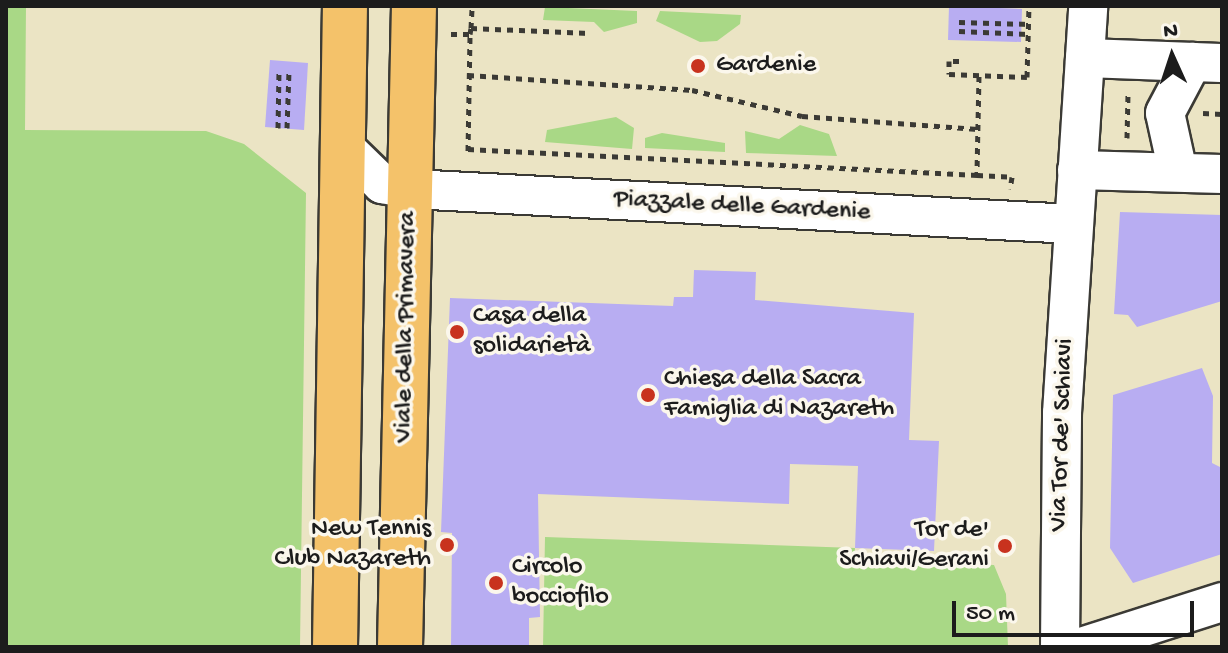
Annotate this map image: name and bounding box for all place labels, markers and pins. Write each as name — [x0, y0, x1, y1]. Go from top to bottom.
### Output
place label: Gardenie — [716, 50, 816, 82]
marker: Gardenie — [687, 55, 709, 77]
place label: Casa della solidarietà — [473, 301, 590, 362]
marker: Casa della solidarietà — [448, 323, 466, 341]
place label: Chiesa della Sacra Famiglia di Nazareth — [664, 364, 894, 426]
marker: Chiesa della Sacra Famiglia di Nazareth — [639, 386, 657, 404]
place label: New Tennis Club Nazareth — [275, 514, 431, 576]
place label: Tor de' Schiavi/Gerani — [839, 515, 989, 576]
marker: New Tennis Club Nazareth — [438, 536, 456, 554]
marker: Tor de' Schiavi/Gerani — [996, 537, 1014, 555]
place label: Circolo bocciofilo — [512, 552, 609, 614]
marker: Circolo bocciofilo — [487, 574, 505, 592]

